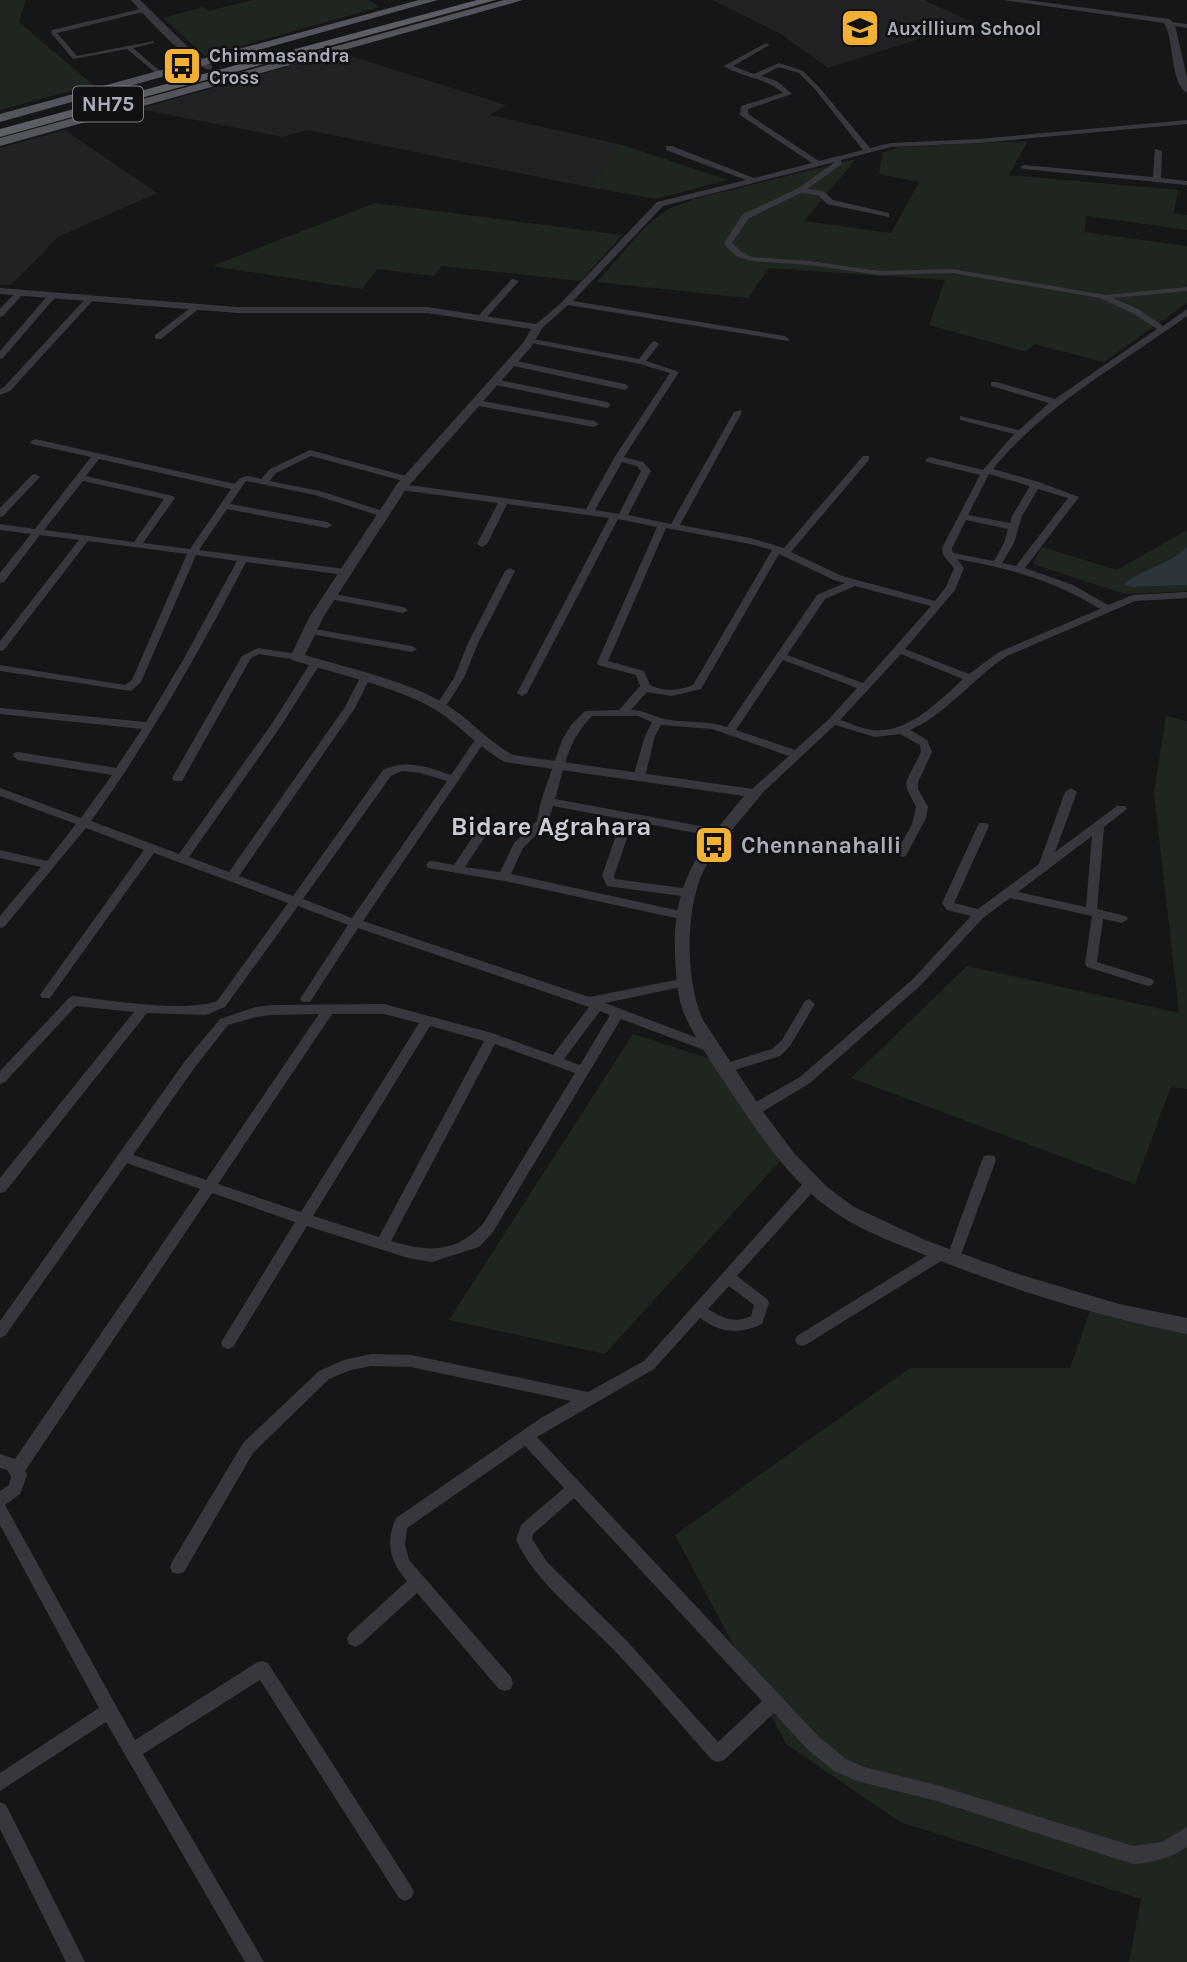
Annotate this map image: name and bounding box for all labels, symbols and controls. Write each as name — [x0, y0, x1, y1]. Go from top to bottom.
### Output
school or university icon: Auxillium School — [839, 7, 881, 49]
place label: Auxillium School — [887, 18, 1041, 40]
bus stop icon: Chimmasandra Cross — [161, 45, 203, 87]
place label: Chimmasandra Cross — [209, 45, 350, 89]
road number: NH75 — [73, 86, 143, 122]
district label: Bidare Agrahara — [451, 811, 651, 842]
bus stop icon: Chennanahalli — [693, 824, 735, 866]
place label: Chennanahalli — [741, 832, 901, 859]

